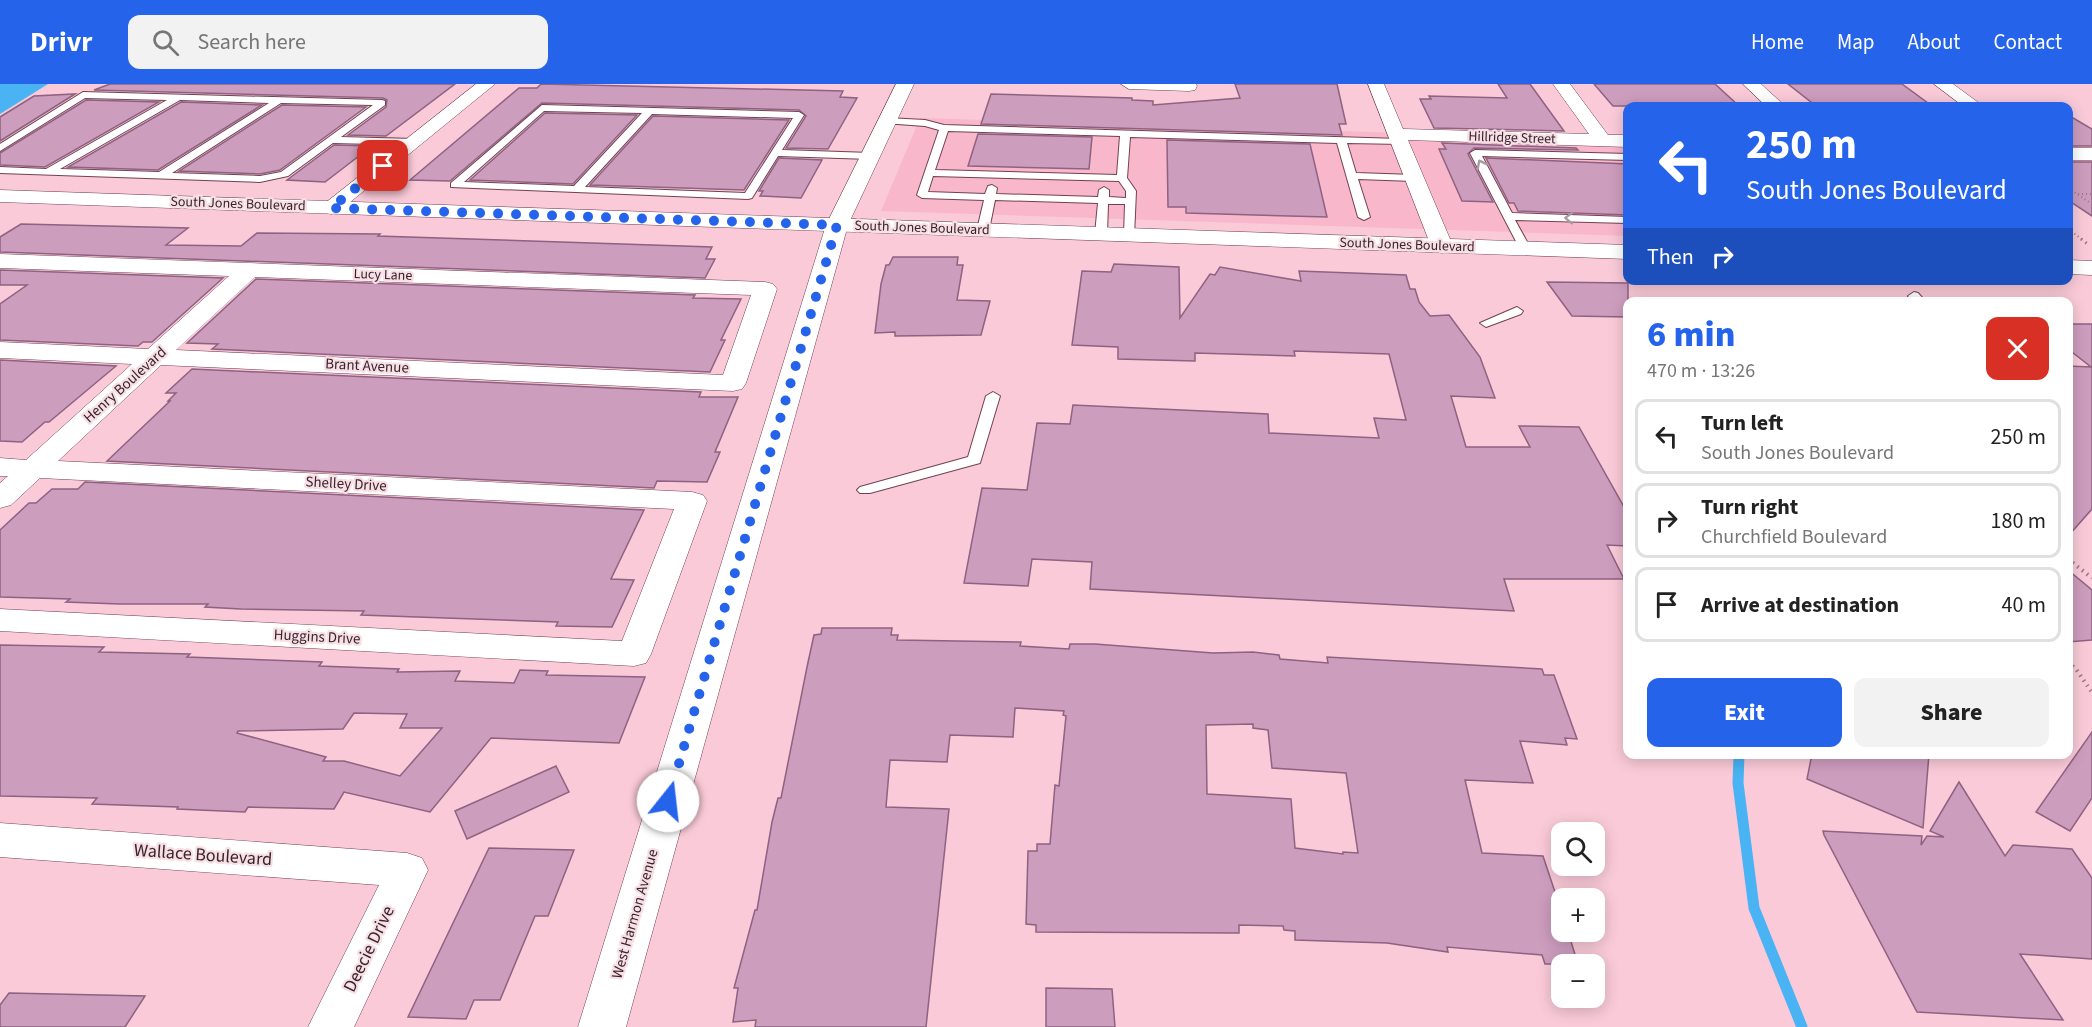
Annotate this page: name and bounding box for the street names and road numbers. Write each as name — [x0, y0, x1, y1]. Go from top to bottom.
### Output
street label: Hillridge Street — [1468, 126, 1556, 150]
street label: South Jones Boulevard — [170, 192, 306, 216]
street label: South Jones Boulevard — [854, 216, 990, 240]
street label: South Jones Boulevard — [1339, 233, 1475, 257]
street label: Lucy Lane — [353, 264, 413, 286]
street label: Henry Boulevard — [79, 342, 171, 428]
street label: Brant Avenue — [325, 353, 409, 379]
street label: Shelley Drive — [305, 471, 387, 497]
street label: Huggins Drive — [273, 624, 361, 650]
street label: Wallace Boulevard — [133, 838, 273, 872]
street label: West Harmon Avenue — [606, 847, 664, 981]
street label: Deecie Drive — [337, 902, 401, 996]

